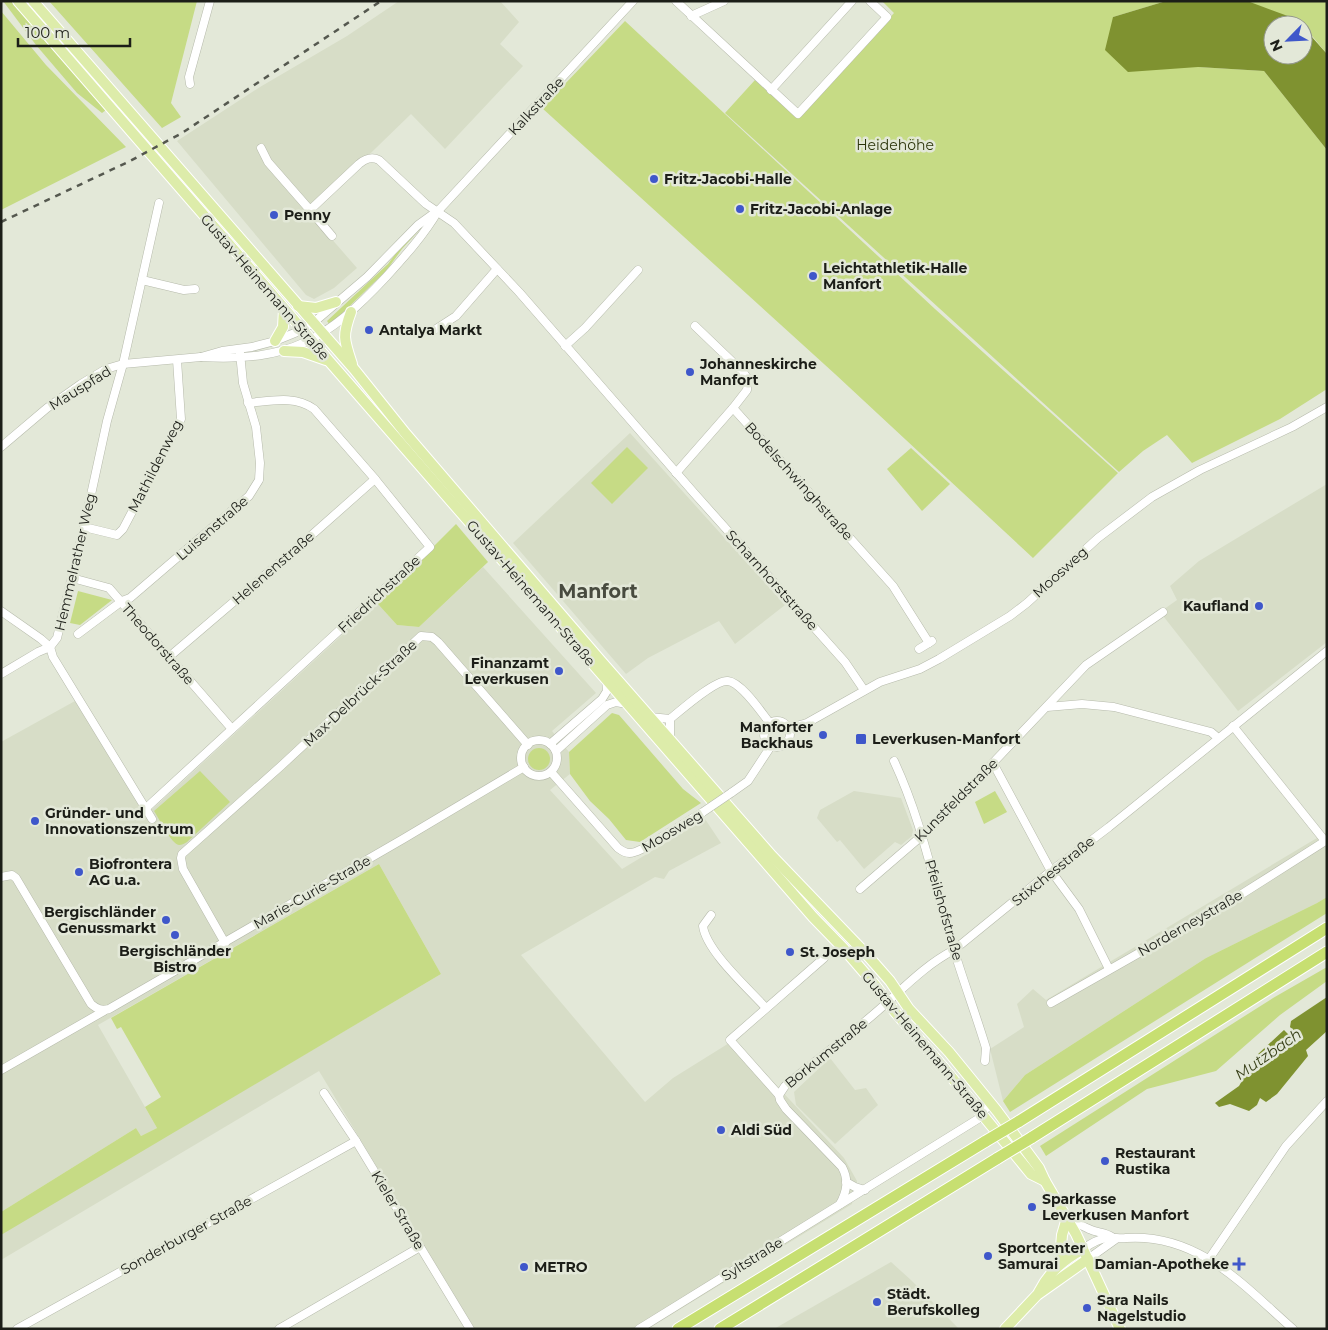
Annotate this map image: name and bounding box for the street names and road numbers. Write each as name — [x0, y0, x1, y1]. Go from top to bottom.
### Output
street label: Kalkstraße — [504, 73, 568, 139]
street label: Gustav-Heinemann-Straße — [197, 210, 333, 364]
street label: Mauspfad — [46, 362, 114, 414]
street label: Mathildenweg — [124, 417, 186, 515]
street label: Bodelschwinghstraße — [741, 418, 857, 544]
street label: Hemmelrather Weg — [50, 491, 100, 633]
street label: Luisenstraße — [172, 492, 252, 564]
street label: Gustav-Heinemann-Straße — [463, 516, 599, 670]
street label: Scharnhorststraße — [722, 526, 822, 634]
street label: Helenenstraße — [228, 527, 318, 609]
street label: Moosweg — [1029, 543, 1091, 601]
street label: Friedrichstraße — [334, 551, 424, 637]
street label: Theodorstraße — [118, 600, 198, 688]
street label: Max-Delbrück-Straße — [299, 636, 421, 750]
street label: Kunstfeldstraße — [910, 754, 1002, 846]
street label: Moosweg — [638, 806, 706, 856]
street label: Stixchesstraße — [1008, 832, 1098, 910]
street label: Marie-Curie-Straße — [250, 851, 374, 933]
street label: Pfeilshofstraße — [921, 857, 967, 963]
street label: Norderneystraße — [1134, 886, 1246, 960]
street label: Gustav-Heinemann-Straße — [858, 967, 992, 1123]
street label: Borkumstraße — [781, 1014, 871, 1092]
street label: Kieler Straße — [367, 1167, 429, 1253]
street label: Sonderburger Straße — [117, 1191, 255, 1279]
street label: Syltstraße — [718, 1233, 786, 1285]

